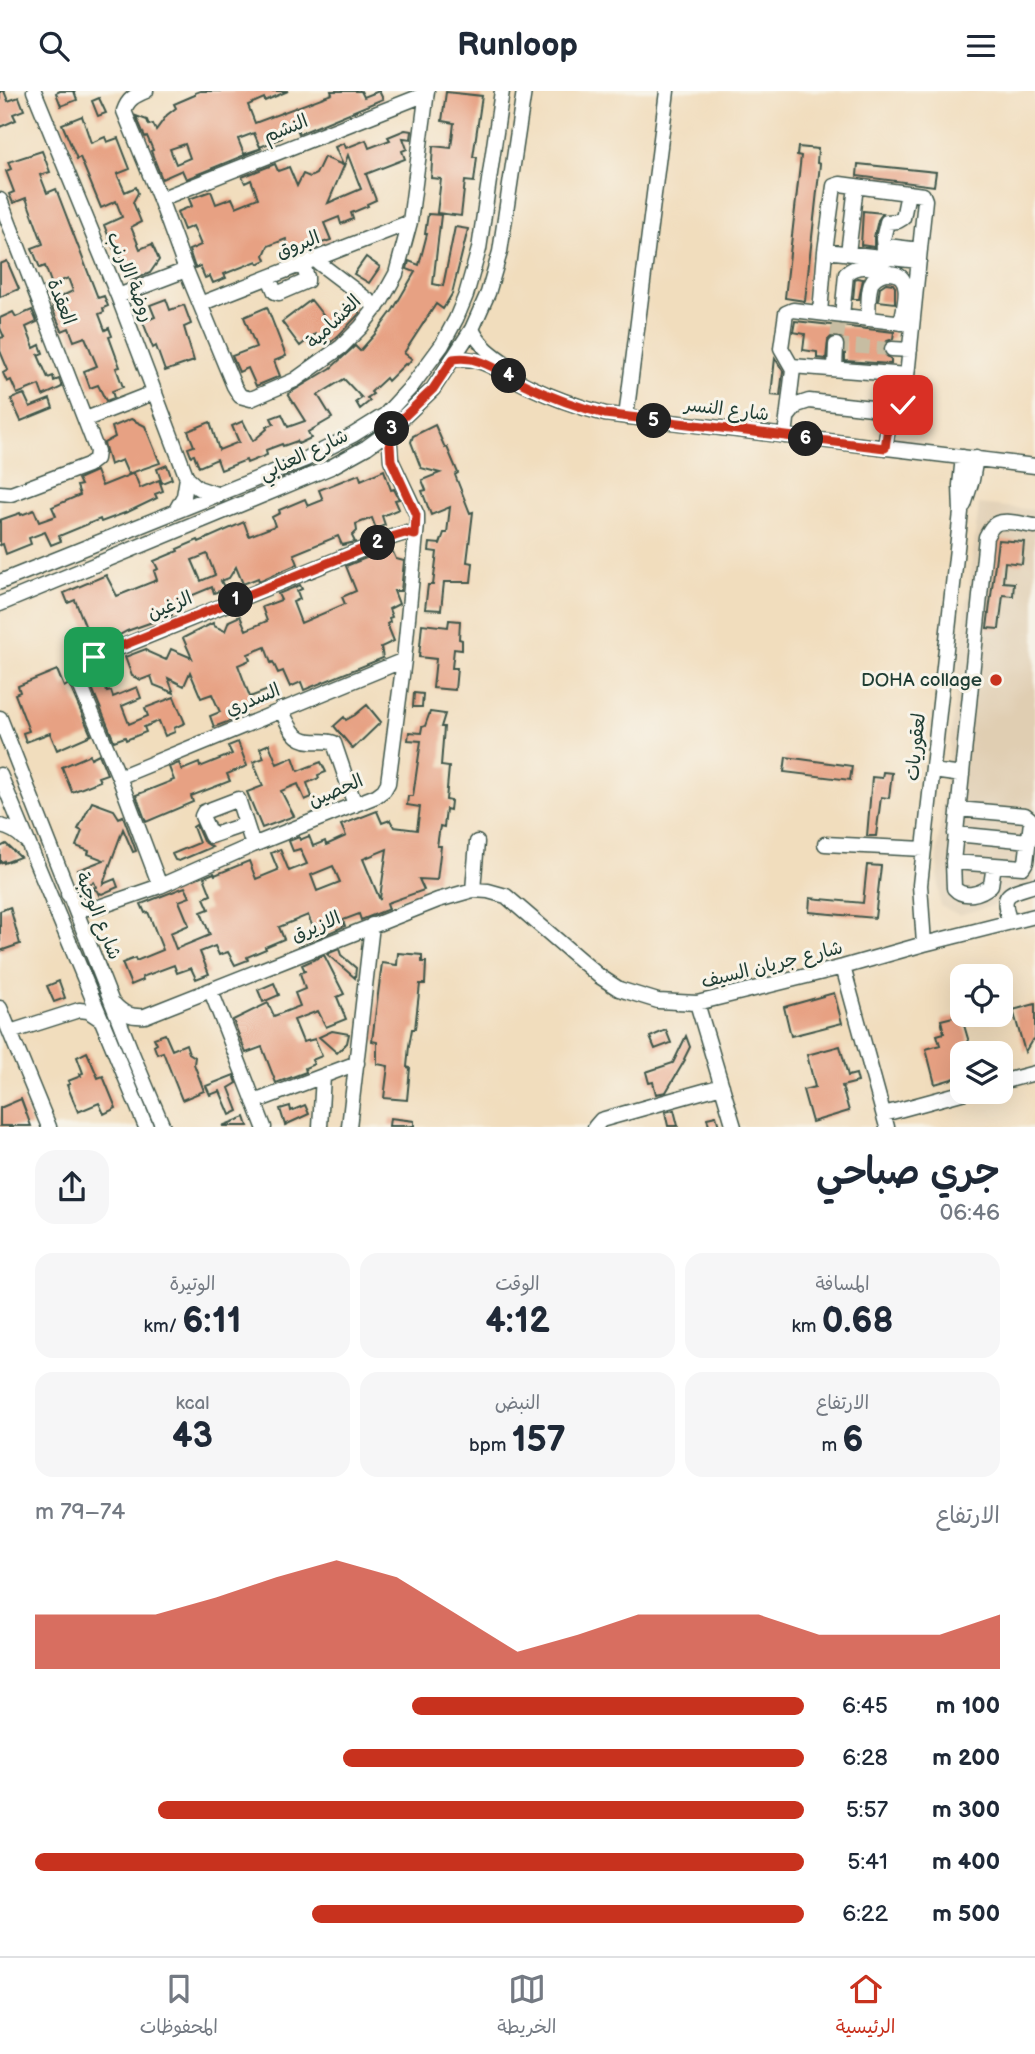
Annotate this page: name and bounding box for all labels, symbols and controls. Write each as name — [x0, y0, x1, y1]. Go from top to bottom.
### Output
text: Runloop — [457, 26, 578, 65]
icon: search — [35, 27, 73, 65]
icon: menu — [962, 27, 1000, 65]
street label: النشم — [260, 110, 312, 150]
street label: البروق — [273, 226, 323, 264]
street label: روضة الارنب — [101, 228, 159, 326]
street label: العقدة — [42, 276, 80, 328]
street label: الغشامية — [302, 290, 366, 354]
pin: 4 — [491, 359, 526, 393]
text: 4 — [503, 364, 514, 387]
pin — [873, 375, 933, 435]
icon: check — [884, 386, 922, 424]
street label: شارع النسر — [681, 393, 770, 428]
pin: 5 — [636, 403, 672, 439]
text: 5 — [648, 409, 659, 432]
pin: 3 — [374, 411, 410, 447]
text: 3 — [386, 417, 397, 440]
pin: 6 — [788, 421, 824, 457]
street label: شارع العنابي — [256, 424, 354, 489]
text: 6 — [800, 427, 811, 450]
pin: 2 — [360, 525, 396, 561]
text: 2 — [372, 531, 383, 554]
pin: 1 — [218, 582, 254, 617]
street label: الزغين — [144, 587, 196, 625]
text: 1 — [232, 588, 240, 611]
pin — [64, 627, 124, 687]
icon: arrive — [75, 638, 113, 676]
place label: DOHA collage — [861, 669, 982, 692]
marker: DOHA collage — [988, 672, 1004, 688]
street label: السدري — [222, 679, 284, 723]
street label: لعقوريات — [901, 712, 931, 782]
street label: الحصين — [305, 769, 367, 813]
street label: شارع الوجبة — [69, 869, 126, 964]
street label: الازيرق — [288, 907, 344, 947]
street label: شارع جريان السيف — [699, 936, 845, 995]
map controls — [950, 964, 1013, 1104]
button: locate — [950, 964, 1013, 1027]
button: layers — [950, 1041, 1013, 1104]
button: share — [35, 1150, 109, 1224]
text: جري صباحي — [816, 1150, 1000, 1195]
text: 06:46 — [940, 1199, 1000, 1227]
text: الوتيرة — [170, 1273, 215, 1296]
text: الوقت — [495, 1273, 540, 1296]
text: المسافة — [815, 1273, 870, 1296]
text: 6:11 — [182, 1300, 241, 1343]
text: 4:12 — [485, 1300, 550, 1343]
text: 0.68 — [822, 1300, 893, 1343]
text: /km — [144, 1315, 182, 1338]
text: km — [792, 1315, 822, 1338]
text: kcal — [175, 1392, 210, 1415]
text: النبض — [495, 1392, 540, 1415]
text: الارتفاع — [816, 1392, 869, 1415]
text: 43 — [172, 1415, 213, 1458]
text: 157 — [512, 1419, 566, 1462]
text: 6 — [842, 1419, 864, 1462]
text: bpm — [469, 1434, 512, 1457]
text: m — [821, 1434, 842, 1457]
text: 74–79 m — [35, 1498, 125, 1526]
text: الارتفاع — [936, 1502, 1000, 1530]
text: 6:45 — [842, 1692, 888, 1720]
text: 100 m — [936, 1692, 1000, 1720]
text: 6:28 — [842, 1744, 888, 1772]
text: 200 m — [932, 1744, 1000, 1772]
text: 5:57 — [846, 1796, 888, 1824]
text: 300 m — [932, 1796, 1000, 1824]
text: 5:41 — [847, 1848, 888, 1876]
text: 400 m — [932, 1848, 1000, 1876]
text: 6:22 — [842, 1900, 888, 1928]
text: 500 m — [932, 1900, 1000, 1928]
tab: المحفوظات — [140, 1970, 218, 2043]
tab: الخريطة — [497, 1970, 556, 2043]
tab: الرئيسية — [836, 1970, 895, 2043]

